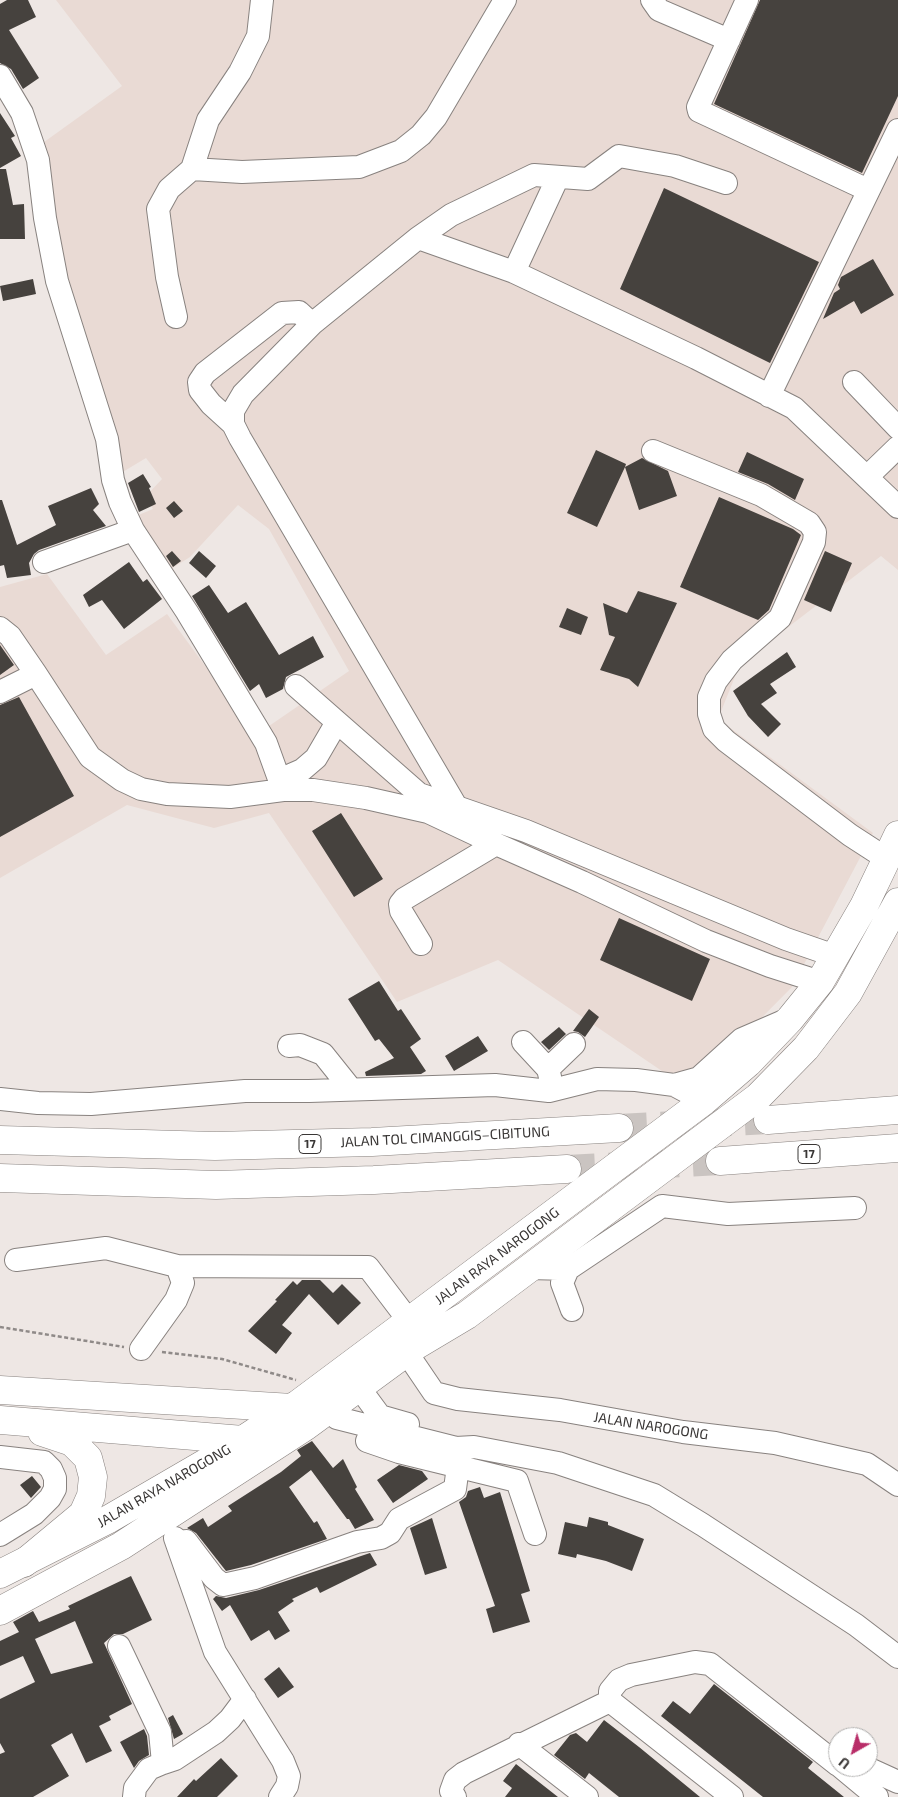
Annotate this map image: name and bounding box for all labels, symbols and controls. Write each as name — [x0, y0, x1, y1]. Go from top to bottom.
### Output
street label: JALAN TOL CIMANGGIS–CIBITUNG — [340, 1123, 550, 1151]
road number: 17 — [299, 1134, 321, 1154]
road number: 17 — [798, 1144, 820, 1164]
street label: JALAN RAYA NAROGONG — [431, 1204, 563, 1308]
street label: JALAN NAROGONG — [593, 1409, 709, 1443]
street label: JALAN RAYA NAROGONG — [94, 1441, 234, 1531]
north arrow — [828, 1727, 878, 1777]
text: U — [835, 1754, 853, 1773]

